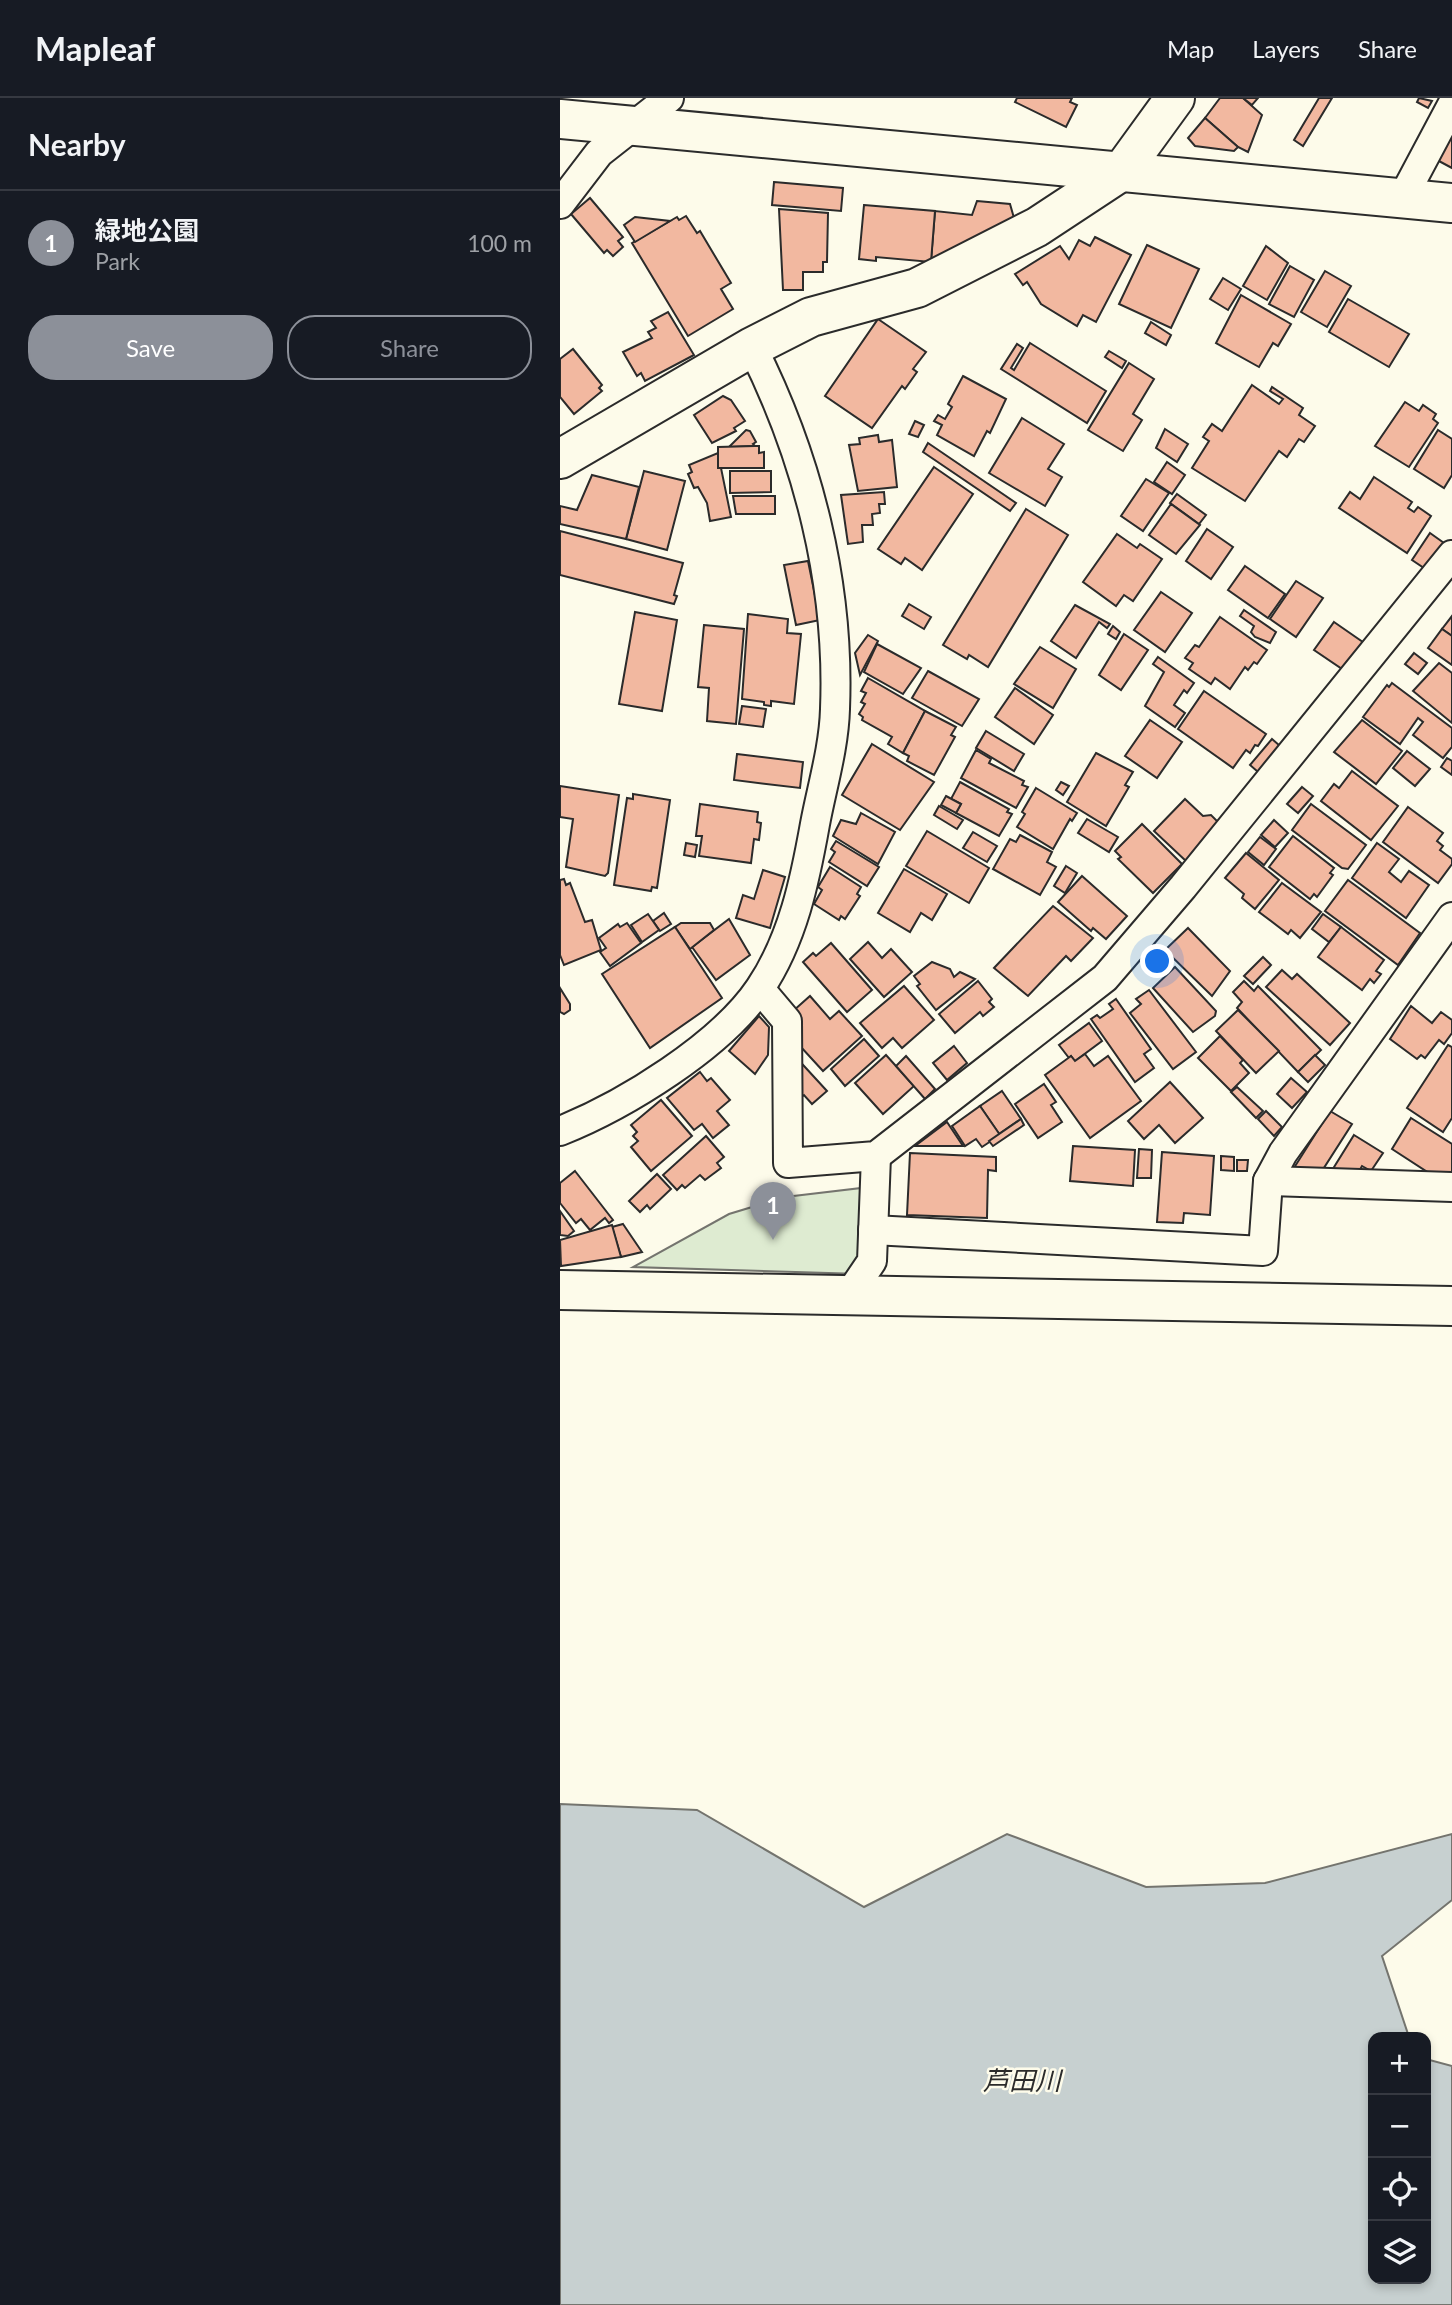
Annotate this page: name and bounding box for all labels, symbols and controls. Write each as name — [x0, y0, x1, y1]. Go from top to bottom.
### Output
text: Mapleaf — [35, 28, 155, 68]
text: Map — [1167, 34, 1214, 63]
text: Layers — [1252, 34, 1320, 63]
text: Share — [1358, 34, 1417, 63]
text: Nearby — [28, 126, 126, 162]
text: 緑地公園 — [95, 214, 199, 246]
text: 1 — [44, 229, 58, 257]
text: 100 m — [467, 229, 532, 257]
text: Park — [95, 247, 140, 275]
button: Save — [28, 315, 273, 380]
button: Share — [287, 315, 532, 380]
your location — [1140, 944, 1174, 978]
pin: 1 — [750, 1182, 796, 1240]
map controls — [1368, 2032, 1431, 2284]
button: + — [1368, 2032, 1431, 2095]
water label: 芦田川 — [983, 2064, 1064, 2096]
button: − — [1368, 2095, 1431, 2158]
button: locate — [1368, 2158, 1431, 2221]
button: layers — [1368, 2221, 1431, 2284]

